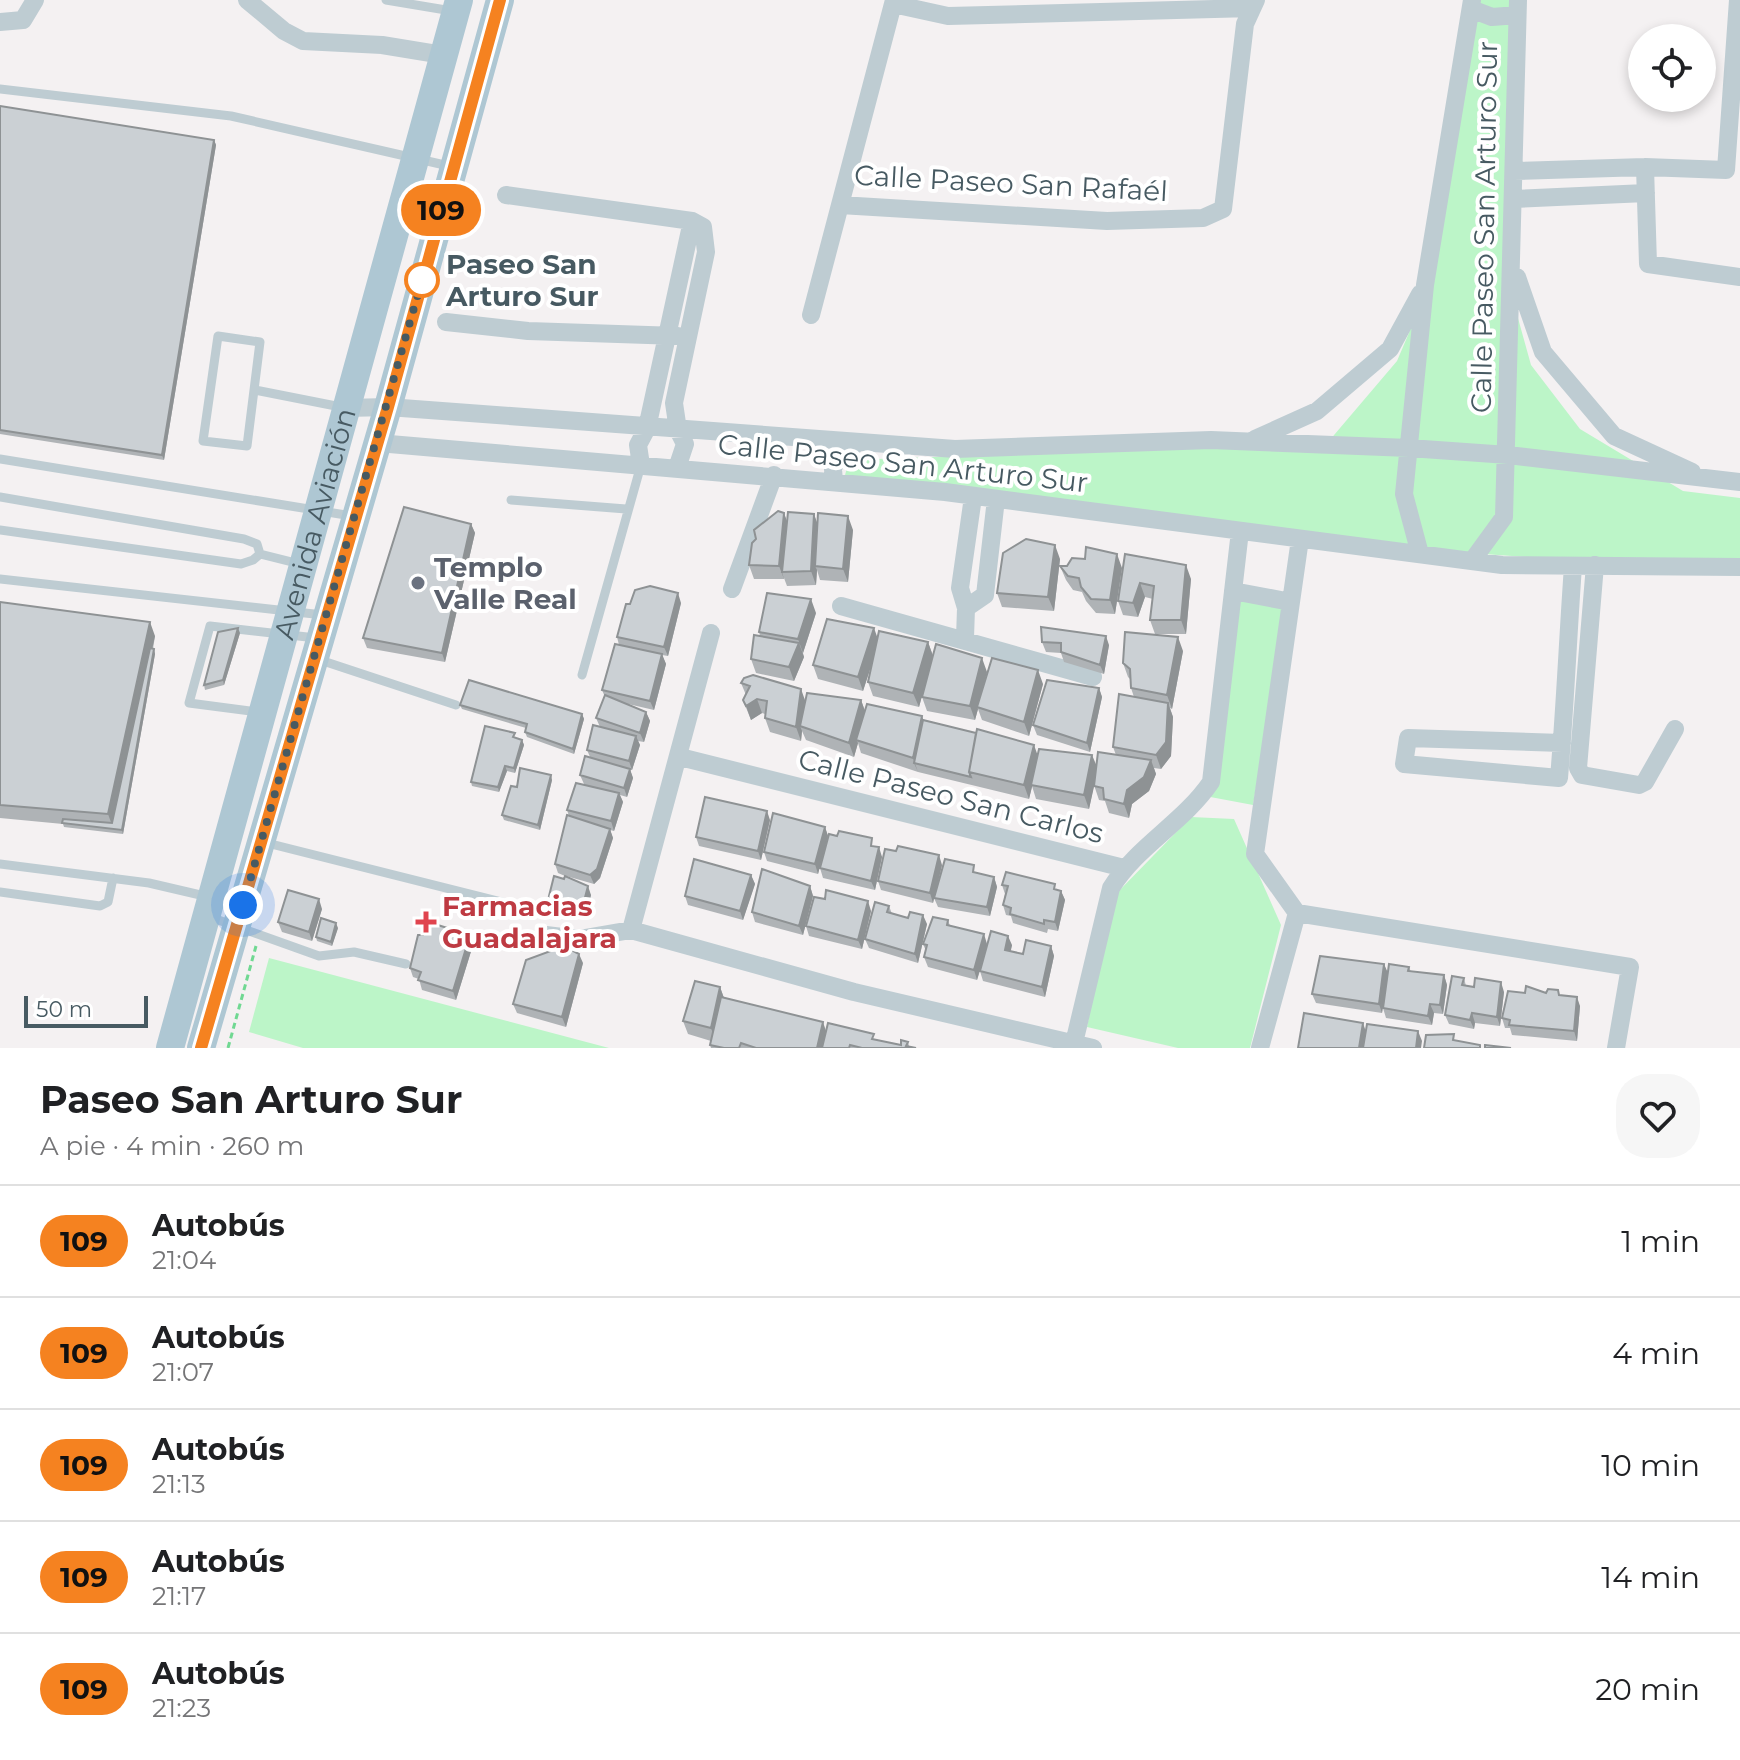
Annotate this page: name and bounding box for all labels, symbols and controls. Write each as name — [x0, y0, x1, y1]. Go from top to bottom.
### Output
map controls — [1628, 24, 1716, 112]
button: locate — [1628, 24, 1716, 112]
street label: Calle Paseo San Arturo Sur — [1464, 41, 1504, 413]
street label: Calle Paseo San Rafaél — [853, 158, 1169, 208]
line badge: 109 — [395, 184, 487, 236]
text: 109 — [417, 193, 465, 227]
place label: Paseo San Arturo Sur — [445, 247, 599, 313]
marker: Paseo San Arturo Sur — [405, 263, 439, 297]
street label: Avenida Aviación — [267, 404, 363, 643]
street label: Calle Paseo San Arturo Sur — [716, 427, 1090, 499]
place label: Templo Valle Real — [433, 550, 577, 616]
marker: Templo Valle Real — [409, 574, 427, 592]
street label: Calle Paseo San Carlos — [795, 742, 1107, 850]
your location — [223, 885, 263, 925]
place label: Farmacias Guadalajara — [442, 889, 617, 955]
marker: Farmacias Guadalajara — [417, 913, 435, 931]
scale bar — [24, 992, 148, 1028]
text: 50 m — [36, 996, 92, 1023]
button: heart — [1616, 1074, 1700, 1158]
text: Paseo San Arturo Sur — [40, 1076, 462, 1123]
text: A pie · 4 min · 260 m — [40, 1130, 304, 1162]
text: Autobús — [152, 1207, 285, 1244]
text: 1 min — [1621, 1223, 1700, 1260]
text: 109 — [60, 1224, 108, 1258]
text: 21:04 — [152, 1244, 216, 1276]
text: Autobús — [152, 1319, 285, 1356]
text: 4 min — [1612, 1335, 1700, 1372]
text: 109 — [60, 1336, 108, 1370]
text: 21:07 — [152, 1356, 214, 1388]
text: Autobús — [152, 1431, 285, 1468]
text: 10 min — [1601, 1447, 1700, 1484]
text: 109 — [60, 1448, 108, 1482]
text: 21:13 — [152, 1468, 206, 1500]
text: Autobús — [152, 1543, 285, 1580]
text: 14 min — [1601, 1559, 1700, 1596]
text: 109 — [60, 1560, 108, 1594]
text: 21:17 — [152, 1580, 206, 1612]
text: Autobús — [152, 1655, 285, 1692]
text: 20 min — [1595, 1671, 1700, 1708]
text: 109 — [60, 1672, 108, 1706]
text: 21:23 — [152, 1692, 211, 1724]

